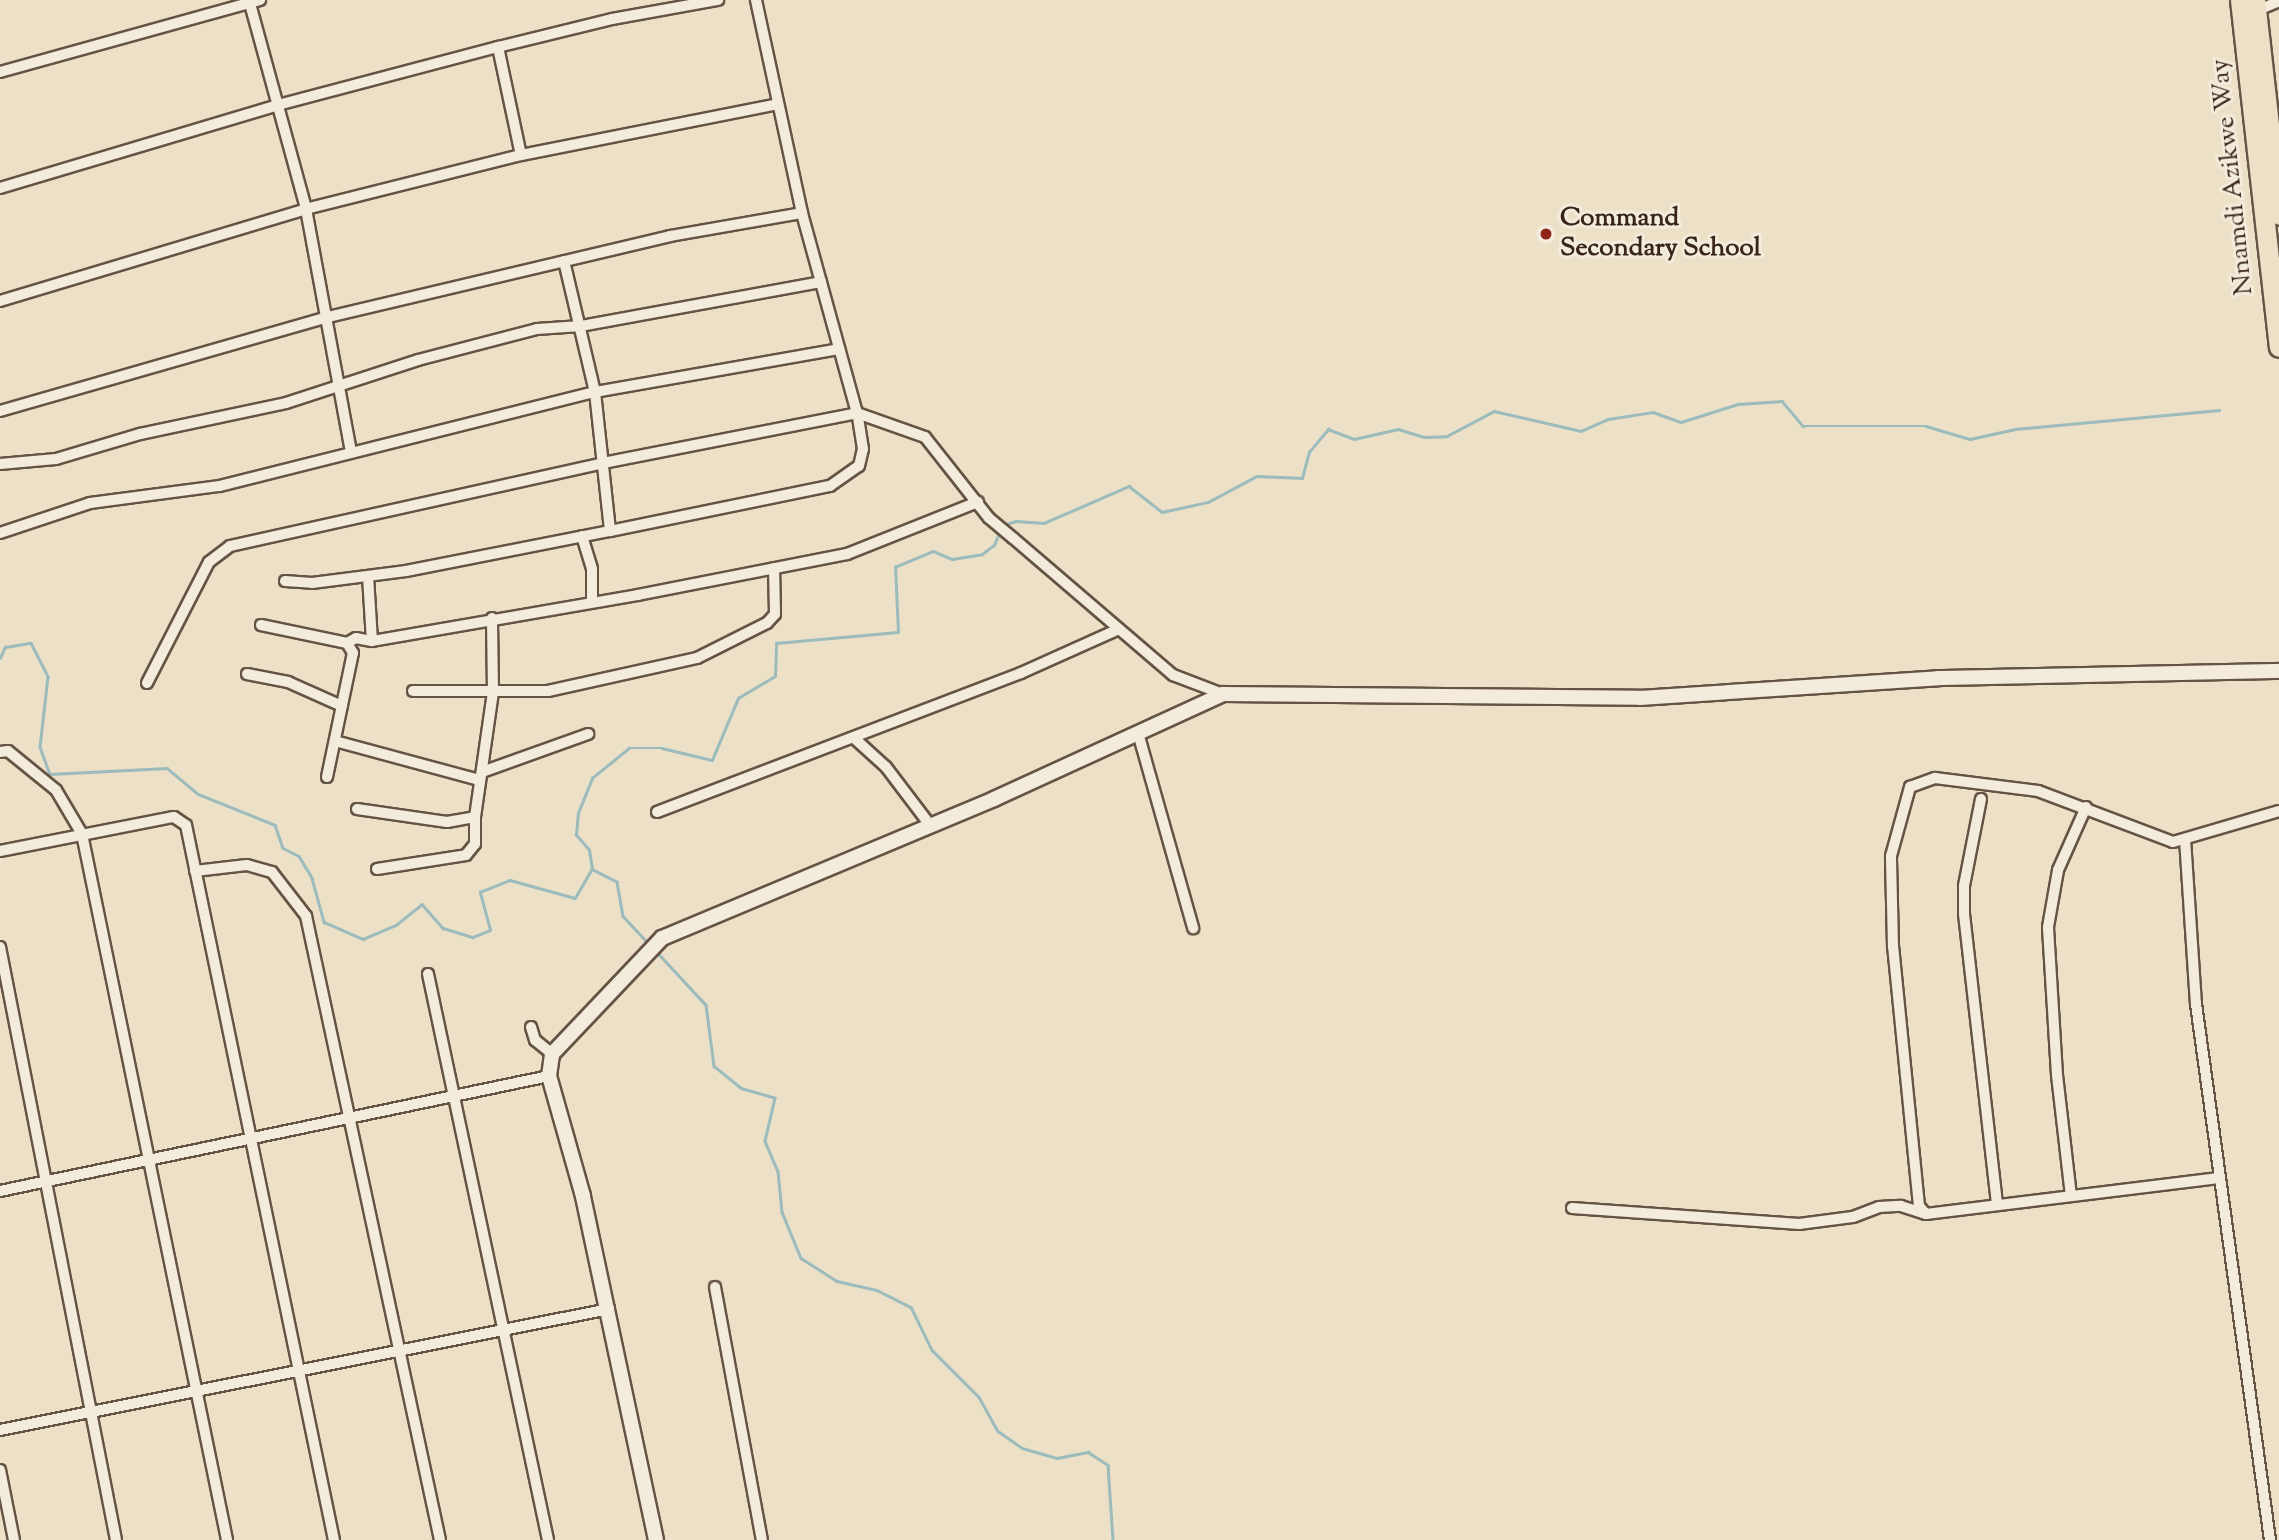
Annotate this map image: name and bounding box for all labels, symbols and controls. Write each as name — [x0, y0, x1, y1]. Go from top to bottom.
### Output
street label: Nnamdi Azikwe Way — [2205, 57, 2261, 297]
place label: Command Secondary School — [1560, 203, 1761, 264]
marker: Command Secondary School — [1538, 226, 1554, 242]

